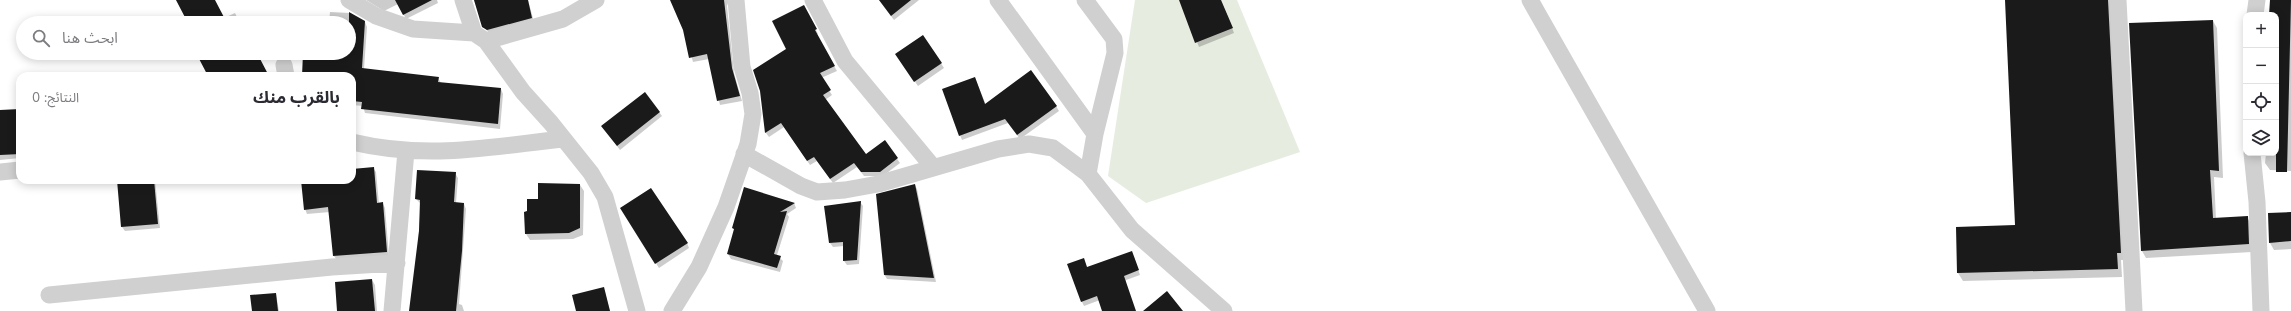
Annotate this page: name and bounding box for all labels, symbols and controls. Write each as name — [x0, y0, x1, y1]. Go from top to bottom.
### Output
map controls — [2243, 12, 2279, 156]
button: + — [2243, 12, 2279, 48]
search box — [16, 16, 356, 60]
icon: search — [30, 27, 52, 49]
text: ابحث هنا — [62, 28, 118, 47]
button: − — [2243, 48, 2279, 84]
button: locate — [2243, 84, 2279, 120]
text: بالقرب منك — [253, 87, 340, 107]
text: النتائج: 0 — [32, 89, 79, 105]
button: layers — [2243, 120, 2279, 156]

